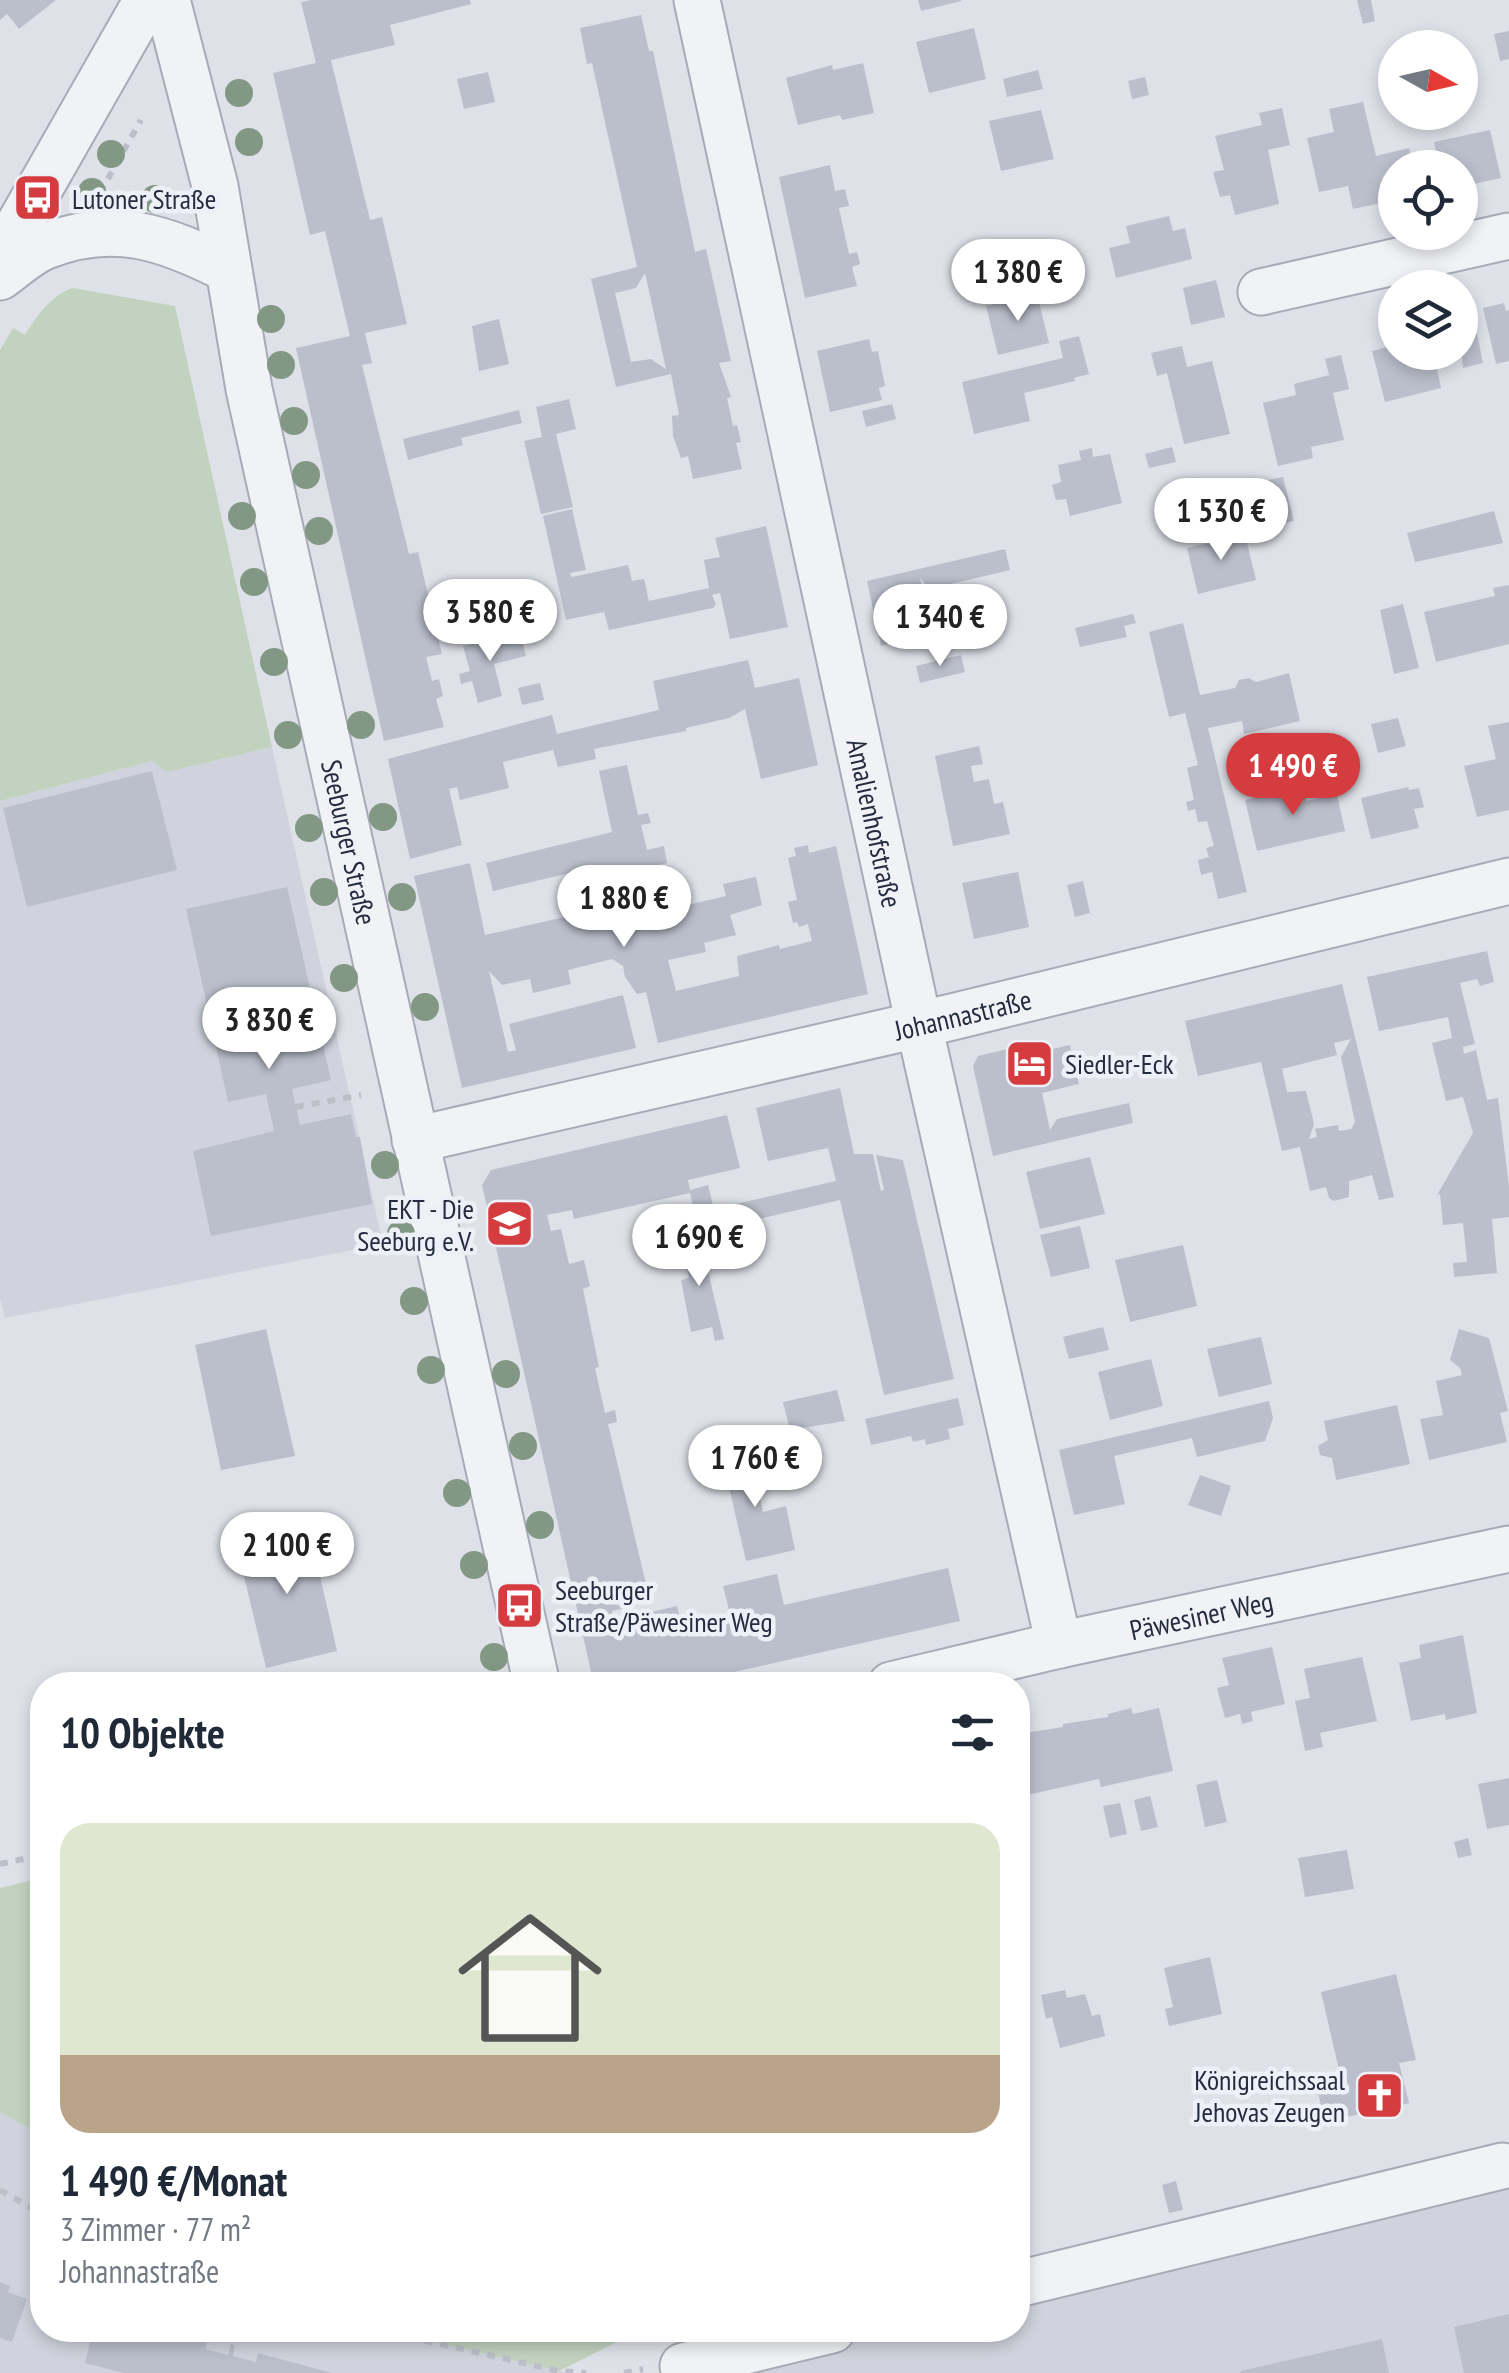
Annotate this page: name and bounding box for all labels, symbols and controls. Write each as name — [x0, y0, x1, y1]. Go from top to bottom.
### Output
north arrow — [1378, 30, 1478, 130]
map controls — [1378, 30, 1478, 370]
button: locate — [1378, 150, 1478, 250]
bus stop icon: Lutoner Straße — [11, 172, 63, 224]
place label: Lutoner Straße — [72, 180, 216, 217]
pin: 1 380 € — [926, 239, 1110, 324]
text: 1 380 € — [973, 250, 1063, 292]
button: layers — [1378, 270, 1478, 370]
pin: 1 530 € — [1129, 478, 1313, 563]
text: 1 530 € — [1176, 489, 1266, 531]
pin: 3 580 € — [398, 579, 582, 664]
pin: 1 340 € — [848, 584, 1032, 669]
text: 3 580 € — [445, 590, 535, 632]
text: 1 340 € — [895, 595, 985, 637]
pin: 1 490 € — [1201, 733, 1385, 818]
street label: Amalienhofstraße — [839, 735, 912, 911]
text: 1 490 € — [1248, 744, 1338, 786]
street label: Seeburger Straße — [313, 756, 386, 928]
pin: 1 880 € — [532, 865, 716, 950]
text: 1 880 € — [579, 876, 669, 918]
street label: Johannastraße — [890, 980, 1035, 1048]
pin: 3 830 € — [177, 987, 361, 1072]
text: 3 830 € — [224, 998, 314, 1040]
hotel icon: Siedler-Eck — [1004, 1037, 1056, 1089]
place label: Siedler-Eck — [1065, 1045, 1174, 1082]
place label: EKT - Die Seeburg e.V. — [357, 1190, 474, 1259]
school or university icon: EKT - Die Seeburg e.V. — [483, 1198, 535, 1250]
pin: 1 690 € — [607, 1204, 791, 1289]
text: 1 690 € — [654, 1215, 744, 1257]
pin: 1 760 € — [663, 1425, 847, 1510]
text: 1 760 € — [710, 1436, 800, 1478]
pin: 2 100 € — [195, 1512, 379, 1597]
text: 2 100 € — [242, 1523, 332, 1565]
place label: Seeburger Straße/Päwesiner Weg — [555, 1571, 773, 1640]
bus stop icon: Seeburger Straße/Päwesiner Weg — [494, 1579, 546, 1631]
street label: Päwesiner Weg — [1126, 1581, 1276, 1648]
text: 10 Objekte — [60, 1705, 225, 1760]
icon: filters — [945, 1705, 1000, 1760]
icon: home — [440, 1888, 620, 2068]
place label: Königreichssaal Jehovas Zeugen — [1194, 2061, 1345, 2130]
church icon: Königreichssaal Jehovas Zeugen — [1354, 2069, 1406, 2121]
text: 1 490 €/Monat — [60, 2153, 287, 2208]
text: 3 Zimmer · 77 m² — [60, 2208, 251, 2250]
text: Johannastraße — [60, 2250, 219, 2292]

